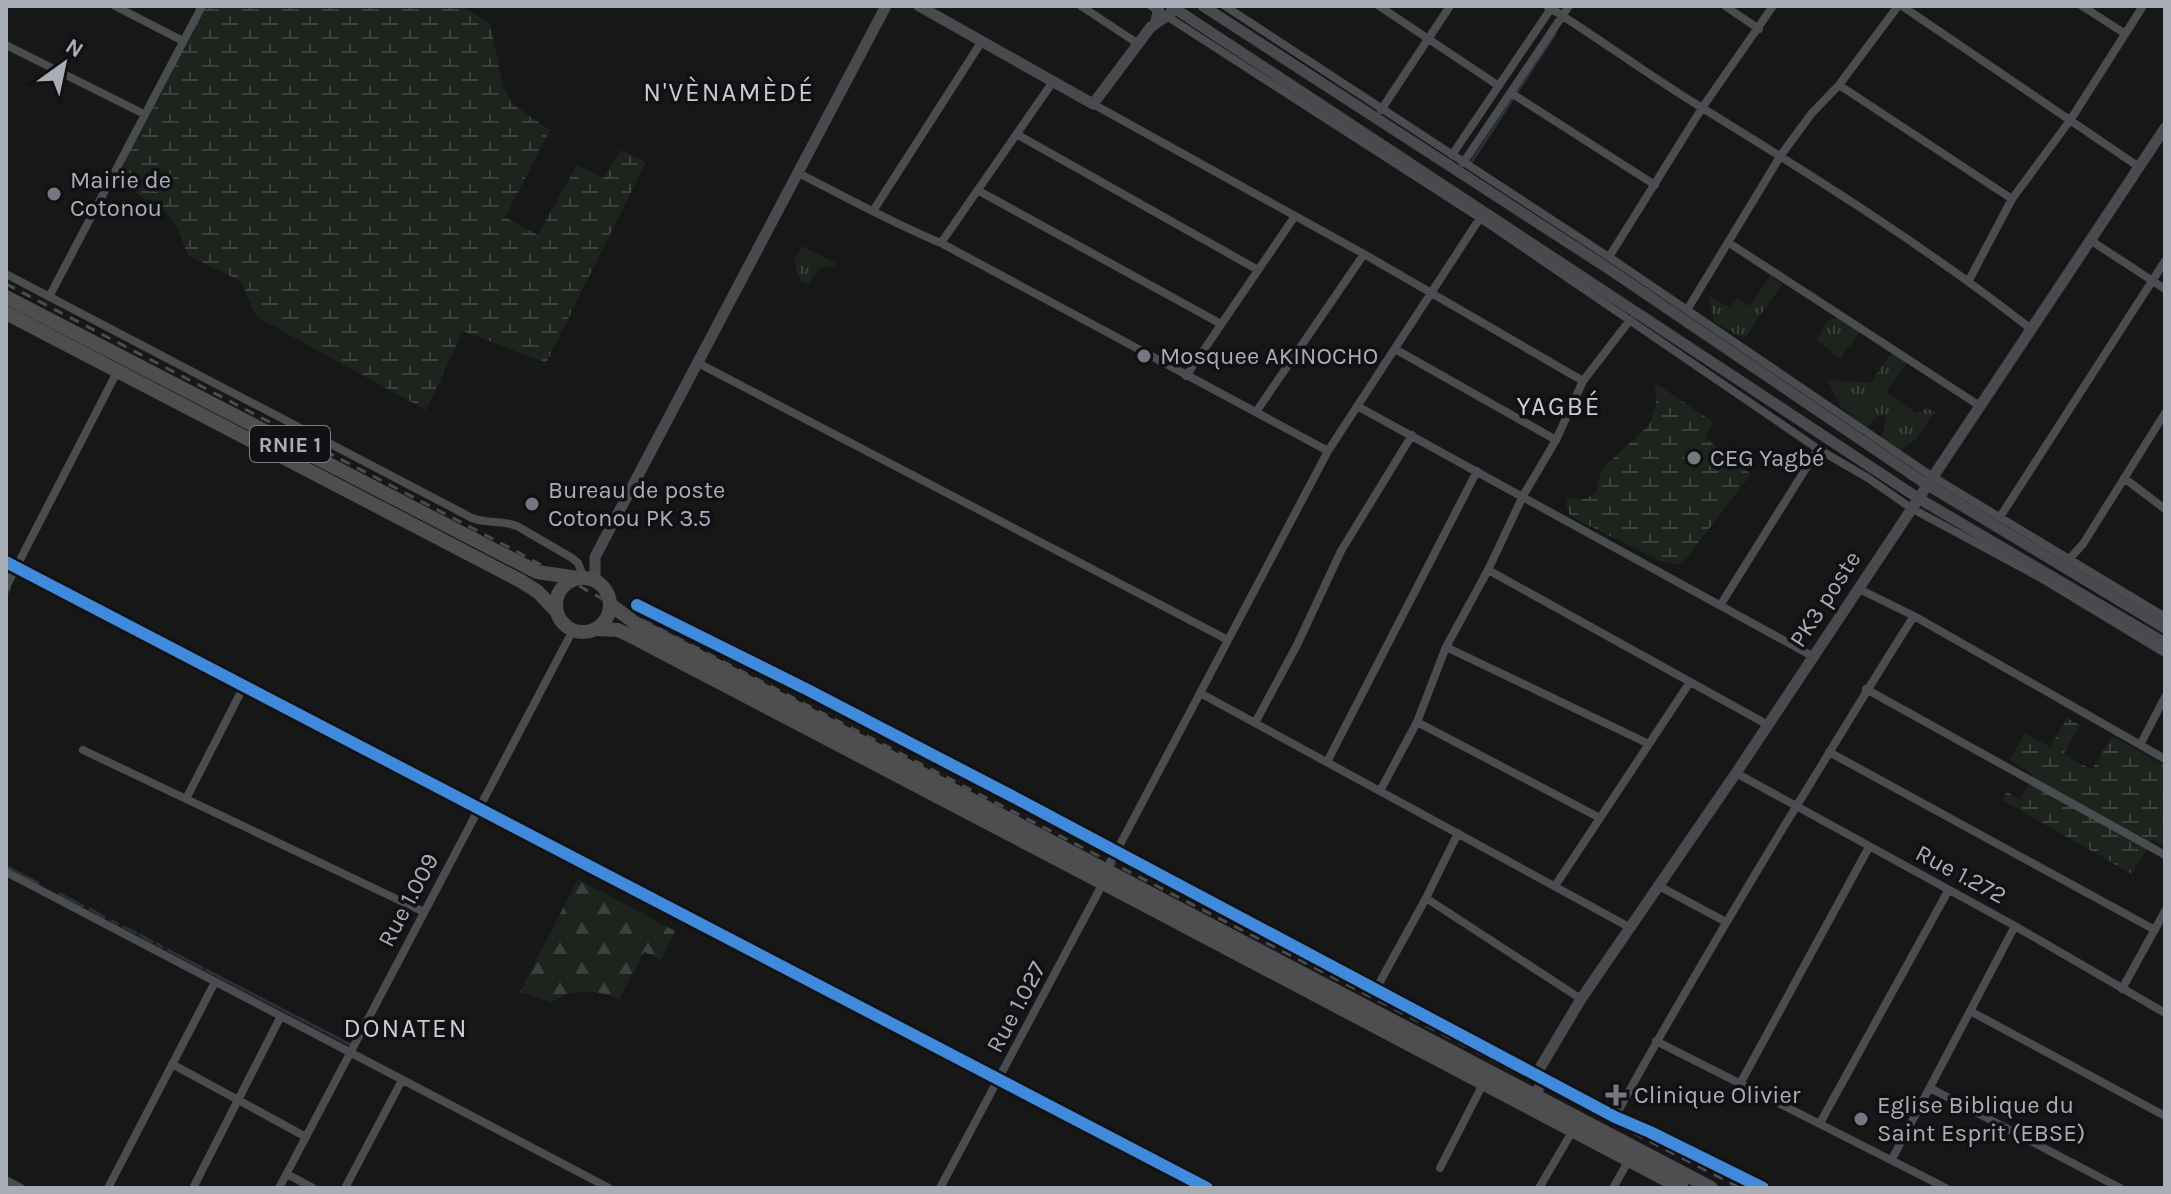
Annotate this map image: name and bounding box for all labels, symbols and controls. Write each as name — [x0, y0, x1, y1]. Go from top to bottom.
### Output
north arrow — [24, 24, 104, 104]
text: N — [61, 33, 88, 63]
district label: N'VÈNAMÈDÉ — [643, 76, 815, 108]
place label: Mairie de Cotonou — [70, 166, 171, 222]
marker: Mairie de Cotonou — [45, 185, 63, 203]
place label: Mosquee AKINOCHO — [1160, 342, 1378, 370]
marker: Mosquee AKINOCHO — [1135, 347, 1153, 365]
district label: YAGBÉ — [1517, 390, 1601, 422]
road number: RNIE 1 — [250, 426, 330, 462]
place label: CEG Yagbé — [1710, 444, 1824, 472]
marker: CEG Yagbé — [1685, 449, 1703, 467]
place label: Bureau de poste Cotonou PK 3.5 — [548, 476, 725, 532]
marker: Bureau de poste Cotonou PK 3.5 — [523, 495, 541, 513]
street label: PK3 poste — [1784, 546, 1866, 652]
street label: Rue 1.272 — [1911, 839, 2011, 909]
street label: Rue 1.009 — [372, 848, 444, 952]
street label: Rue 1.027 — [980, 957, 1052, 1057]
district label: DONATEN — [343, 1013, 469, 1044]
place label: Clinique Olivier — [1634, 1081, 1801, 1109]
marker: Clinique Olivier — [1605, 1084, 1627, 1106]
place label: Eglise Biblique du Saint Esprit (EBSE) — [1877, 1091, 2085, 1147]
marker: Eglise Biblique du Saint Esprit (EBSE) — [1852, 1110, 1870, 1128]

